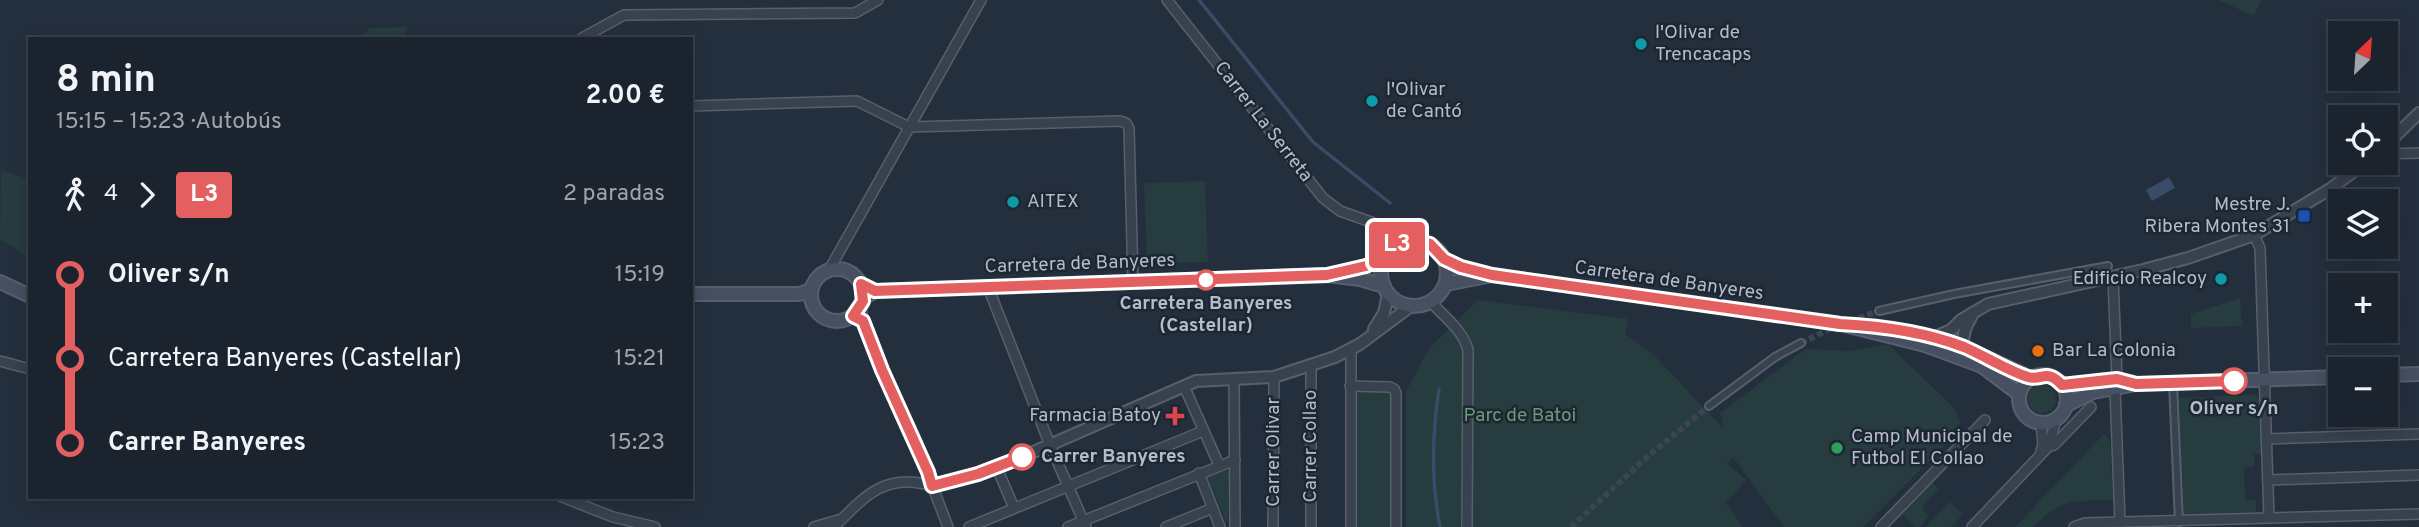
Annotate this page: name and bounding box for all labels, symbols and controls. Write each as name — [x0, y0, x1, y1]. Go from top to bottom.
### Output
place label: l'Olivar de Trencacaps — [1655, 21, 1751, 67]
north arrow — [2328, 21, 2398, 91]
map controls — [2328, 21, 2398, 427]
marker: l'Olivar de Trencacaps — [1633, 36, 1649, 52]
text: 8 min — [56, 57, 156, 106]
street label: Carrer La Serreta — [1208, 57, 1318, 187]
place label: l'Olivar de Cantó — [1386, 78, 1462, 124]
text: 2.00 € — [585, 80, 665, 113]
marker: l'Olivar de Cantó — [1364, 93, 1380, 109]
button: locate — [2328, 105, 2398, 175]
text: 15:15 – 15:23 · Autobús — [56, 108, 282, 137]
icon: walk — [56, 176, 94, 214]
icon: forward — [128, 176, 166, 214]
text: 4 — [104, 180, 118, 209]
text: L3 — [190, 180, 218, 210]
text: 2 paradas — [563, 180, 665, 209]
button: layers — [2328, 189, 2398, 259]
place label: AITEX — [1027, 190, 1079, 214]
place label: Mestre J. Ribera Montes 31 — [2145, 193, 2290, 239]
marker: AITEX — [1005, 194, 1021, 210]
marker: Mestre J. Ribera Montes 31 — [2296, 208, 2312, 224]
line badge: L3 — [1366, 222, 1428, 268]
text: L3 — [1383, 230, 1411, 260]
street label: Carretera de Banyeres — [984, 249, 1176, 279]
street label: Carretera de Banyeres — [1573, 256, 1765, 306]
text: Oliver s/n — [108, 259, 230, 292]
text: 15:19 — [615, 261, 665, 290]
place label: Edificio Realcoy — [2073, 267, 2207, 291]
marker: Carretera Banyeres (Castellar) — [1196, 270, 1216, 290]
marker: Edificio Realcoy — [2213, 271, 2229, 287]
button: + — [2328, 273, 2398, 343]
place label: Carretera Banyeres (Castellar) — [1120, 292, 1292, 338]
place label: Bar La Colonia — [2052, 339, 2176, 363]
text: Carretera Banyeres (Castellar) — [108, 343, 462, 376]
marker: Bar La Colonia — [2030, 343, 2046, 359]
text: 15:21 — [614, 345, 665, 374]
button: − — [2328, 357, 2398, 427]
marker: Oliver s/n — [2221, 368, 2247, 394]
street label: Carrer Collao — [1299, 390, 1323, 502]
street label: Carrer Olivar — [1262, 397, 1286, 507]
place label: Oliver s/n — [2190, 397, 2278, 421]
place label: Farmacia Batoy — [1029, 404, 1161, 428]
park label: Parc de Batoi — [1464, 404, 1576, 428]
marker: Farmacia Batoy — [1167, 408, 1183, 424]
place label: Camp Municipal de Futbol El Collao — [1851, 425, 2012, 471]
text: Carrer Banyeres — [108, 427, 306, 460]
text: 15:23 — [609, 429, 665, 458]
marker: Camp Municipal de Futbol El Collao — [1829, 440, 1845, 456]
marker: Carrer Banyeres — [1009, 444, 1035, 470]
place label: Carrer Banyeres — [1041, 445, 1186, 469]

